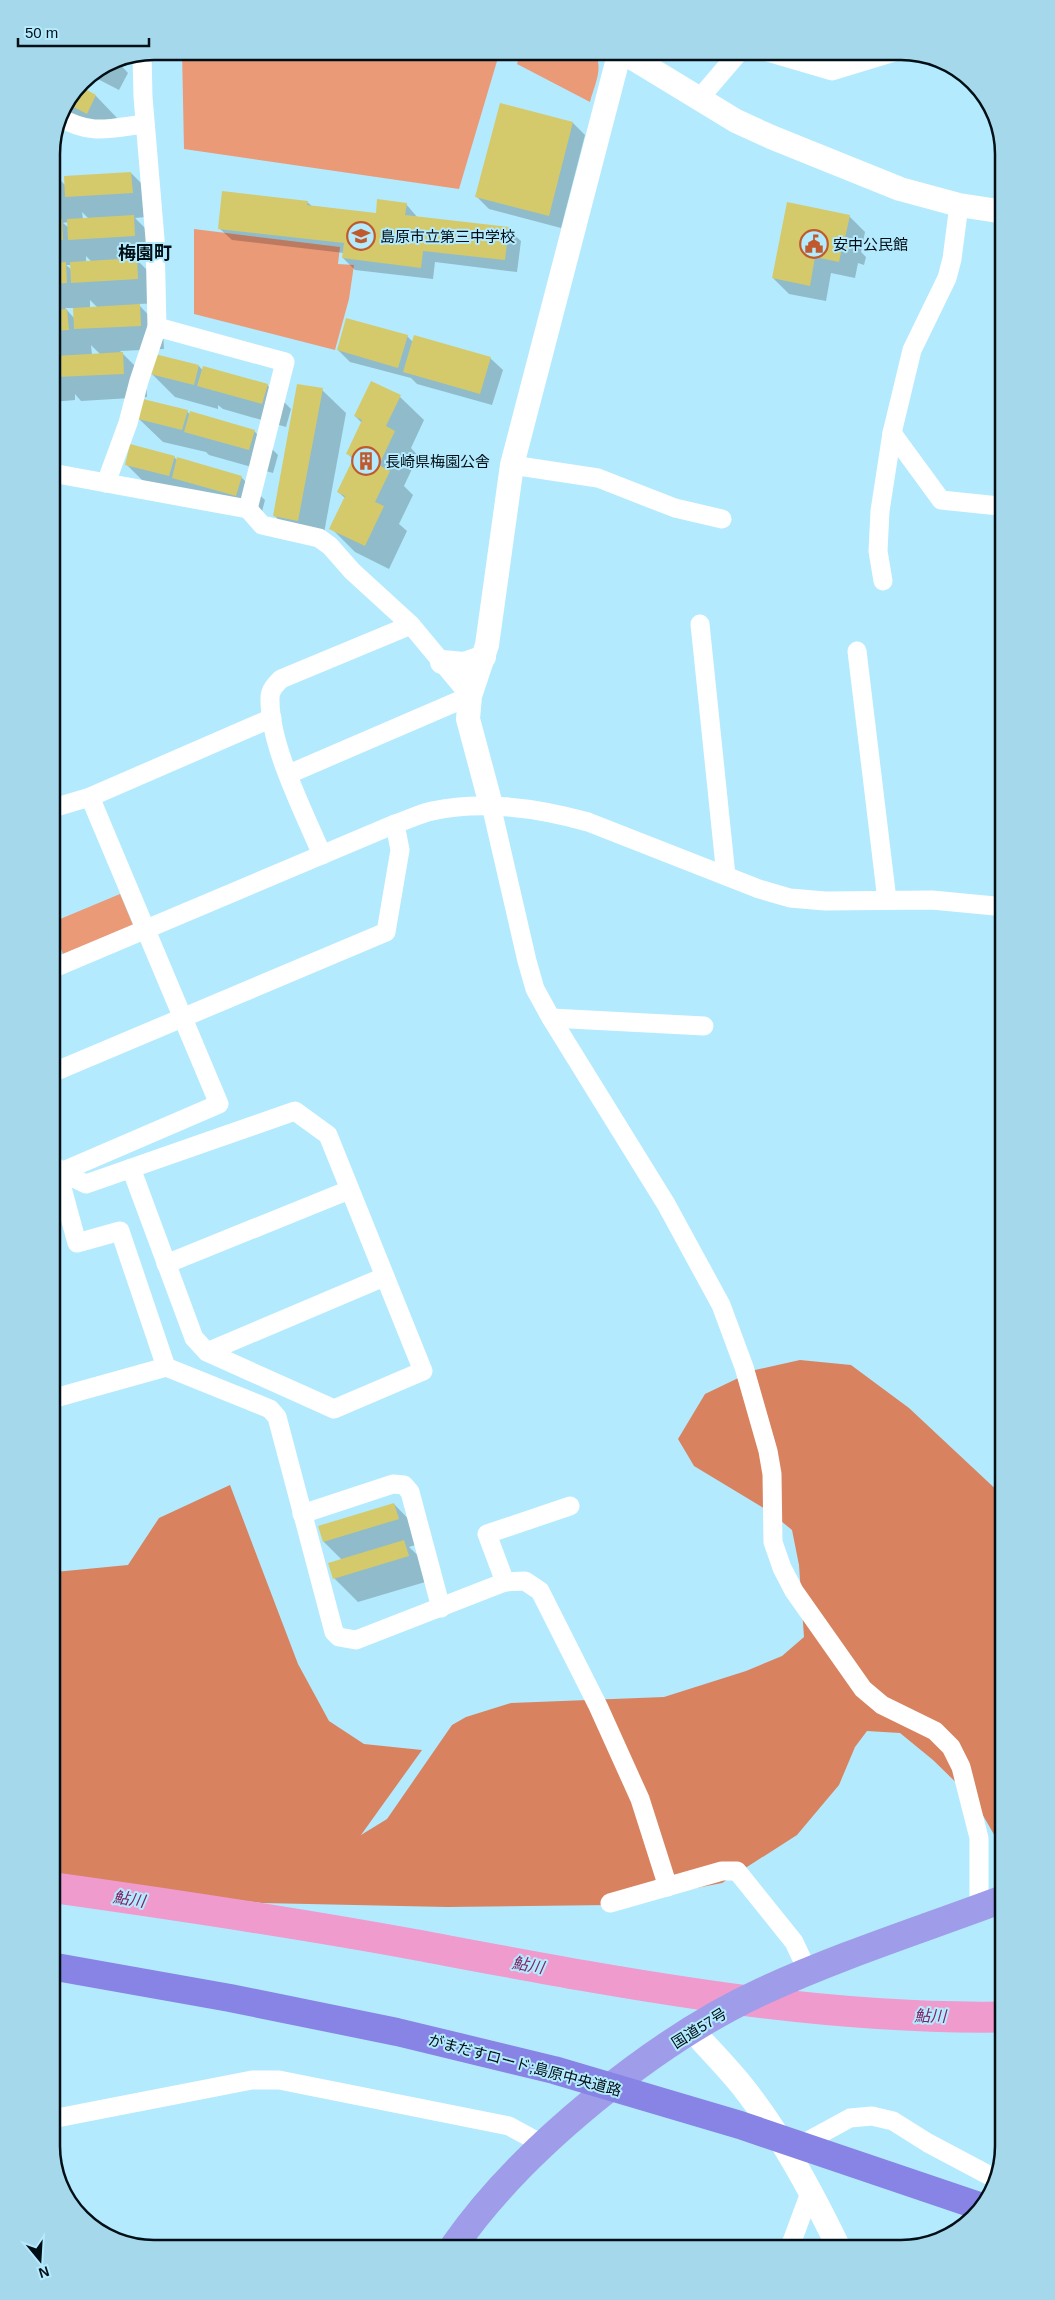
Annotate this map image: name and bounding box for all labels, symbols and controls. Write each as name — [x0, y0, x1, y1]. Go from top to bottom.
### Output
scale bar — [18, 15, 149, 47]
text: 50 m — [25, 24, 58, 41]
school or university icon: 島原市立第三中学校 — [346, 221, 376, 251]
place label: 島原市立第三中学校 — [380, 228, 515, 245]
public building icon: 安中公民館 — [799, 229, 829, 259]
place label: 安中公民館 — [833, 236, 908, 253]
district label: 梅園町 — [118, 243, 172, 263]
building icon: 長崎県梅園公舎 — [351, 446, 381, 476]
place label: 長崎県梅園公舎 — [385, 453, 490, 470]
water label: 鮎川 — [112, 1888, 148, 1910]
water label: 鮎川 — [511, 1954, 547, 1976]
street label: 国道57号 — [668, 2004, 730, 2052]
water label: 鮎川 — [914, 2007, 948, 2025]
street label: がまだすロード;島原中央道路 — [427, 2031, 623, 2099]
north arrow — [15, 2235, 65, 2285]
text: N — [37, 2263, 51, 2282]

